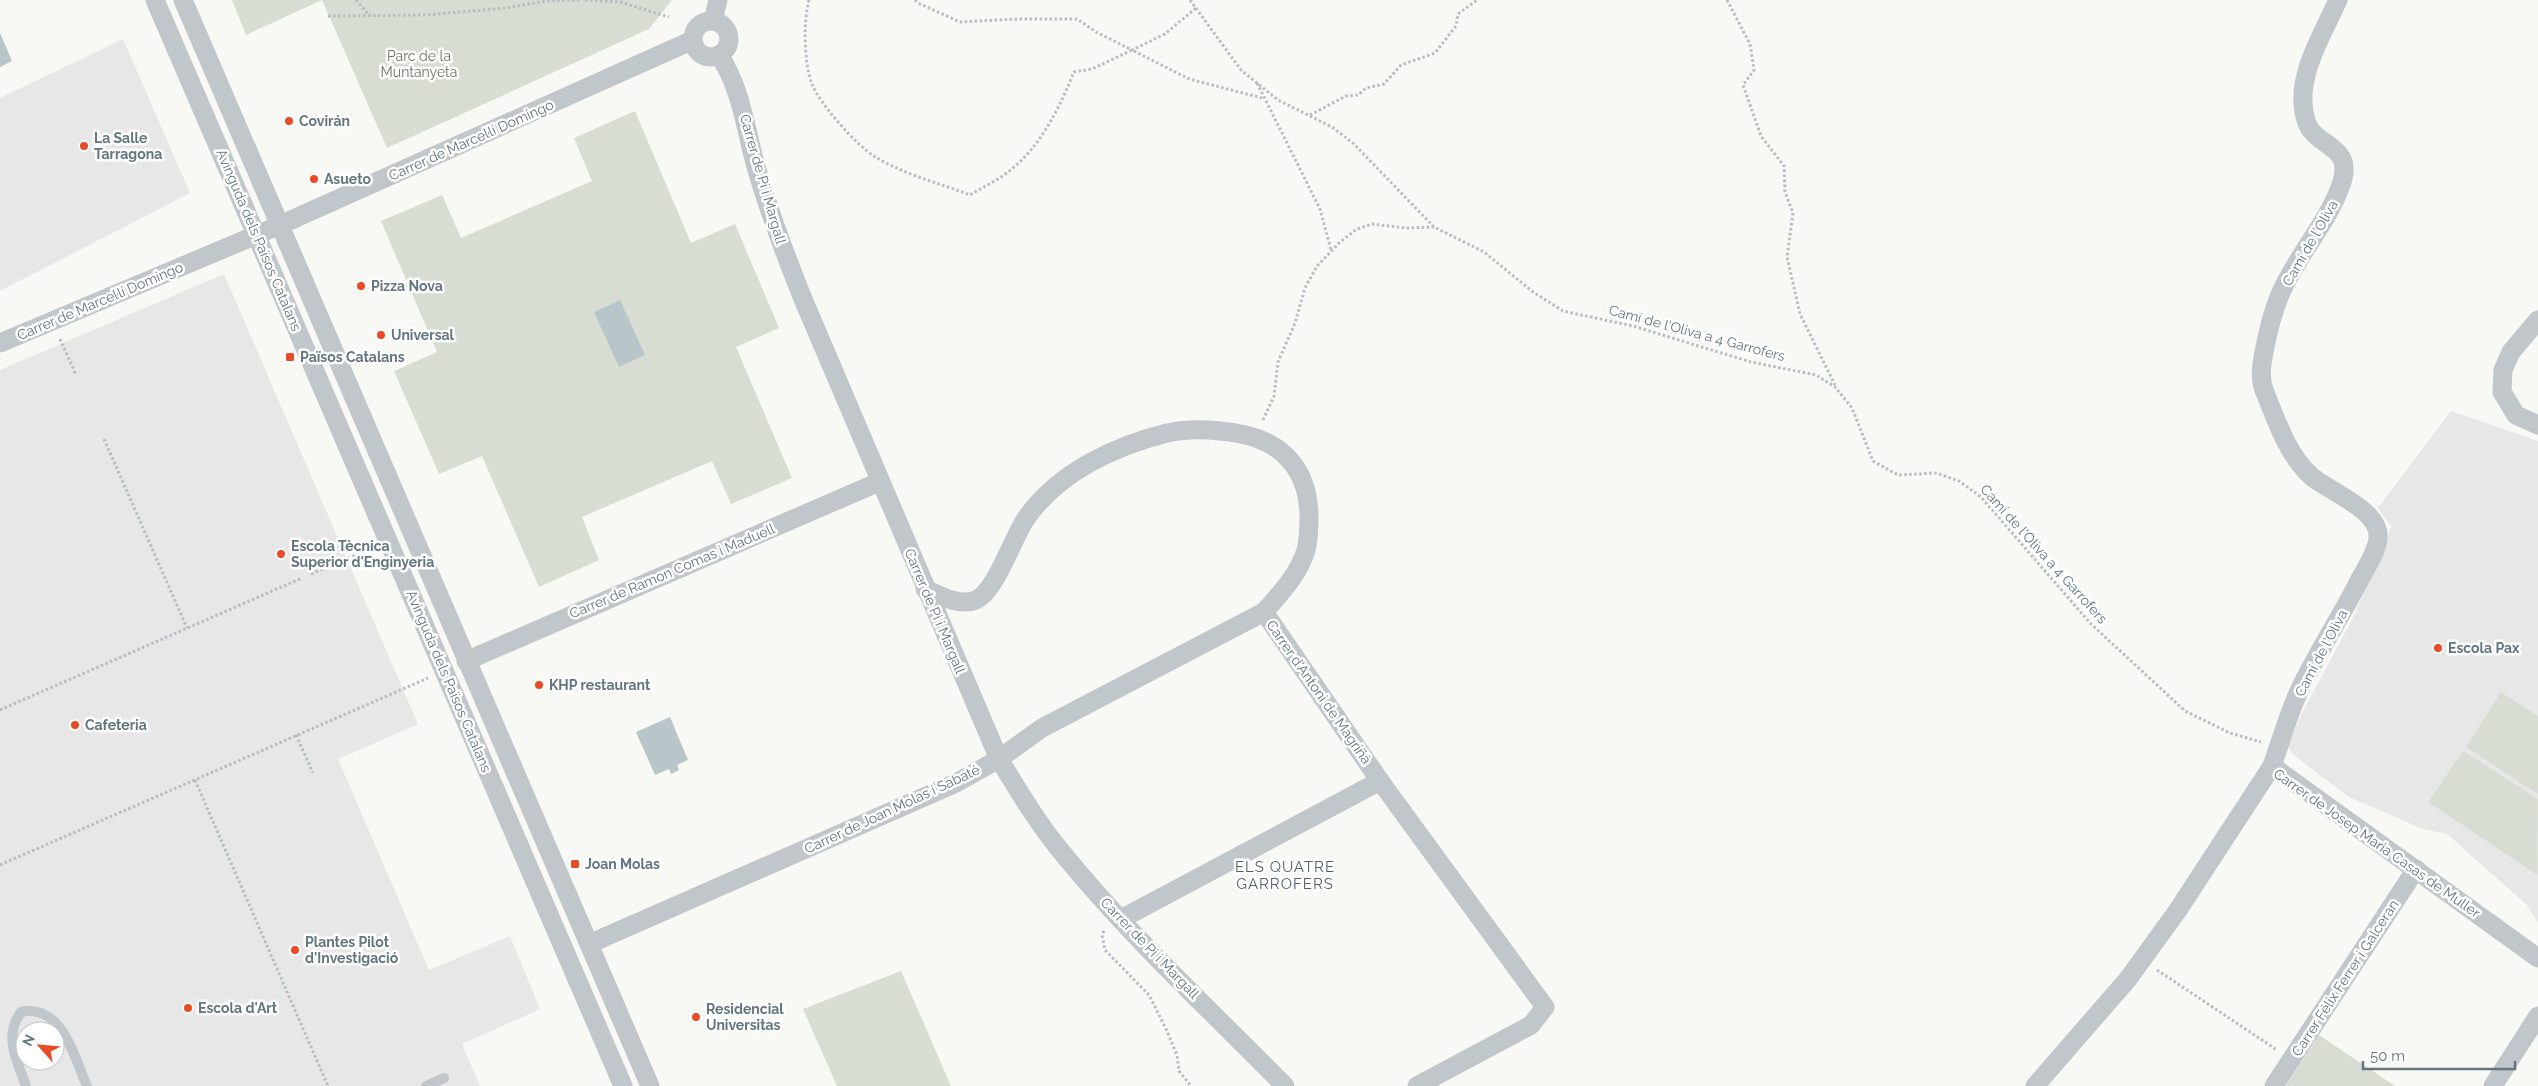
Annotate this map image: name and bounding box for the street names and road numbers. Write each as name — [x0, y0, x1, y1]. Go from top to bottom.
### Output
street label: Carrer de Marcel·lí Domingo — [386, 96, 556, 184]
street label: Carrer de Pi i Margall — [737, 112, 789, 246]
street label: Avinguda dels Països Catalans — [213, 147, 305, 334]
street label: Camí de l'Oliva — [2279, 197, 2341, 289]
street label: Carrer de Marcel·lí Domingo — [15, 259, 185, 343]
street label: Camí de l'Oliva a 4 Garrofers — [1607, 302, 1787, 364]
street label: Camí de l'Oliva a 4 Garrofers — [1977, 481, 2111, 627]
street label: Carrer de Ramon Comas i Maduell — [567, 520, 777, 622]
street label: Carrer de Pi i Margall — [901, 546, 969, 676]
street label: Avinguda dels Països Catalans — [403, 588, 495, 775]
street label: Camí de l'Oliva — [2291, 607, 2351, 699]
street label: Carrer d'Antoni de Magriñà — [1263, 617, 1375, 767]
street label: Carrer de Joan Molas i Sabaté — [802, 761, 982, 857]
street label: Carrer de Josep Maria Casas de Muller — [2271, 765, 2483, 921]
street label: Carrer de Pi i Margall — [1098, 894, 1202, 1002]
street label: Carrer Félix Ferrer i Galceran — [2288, 897, 2402, 1059]

